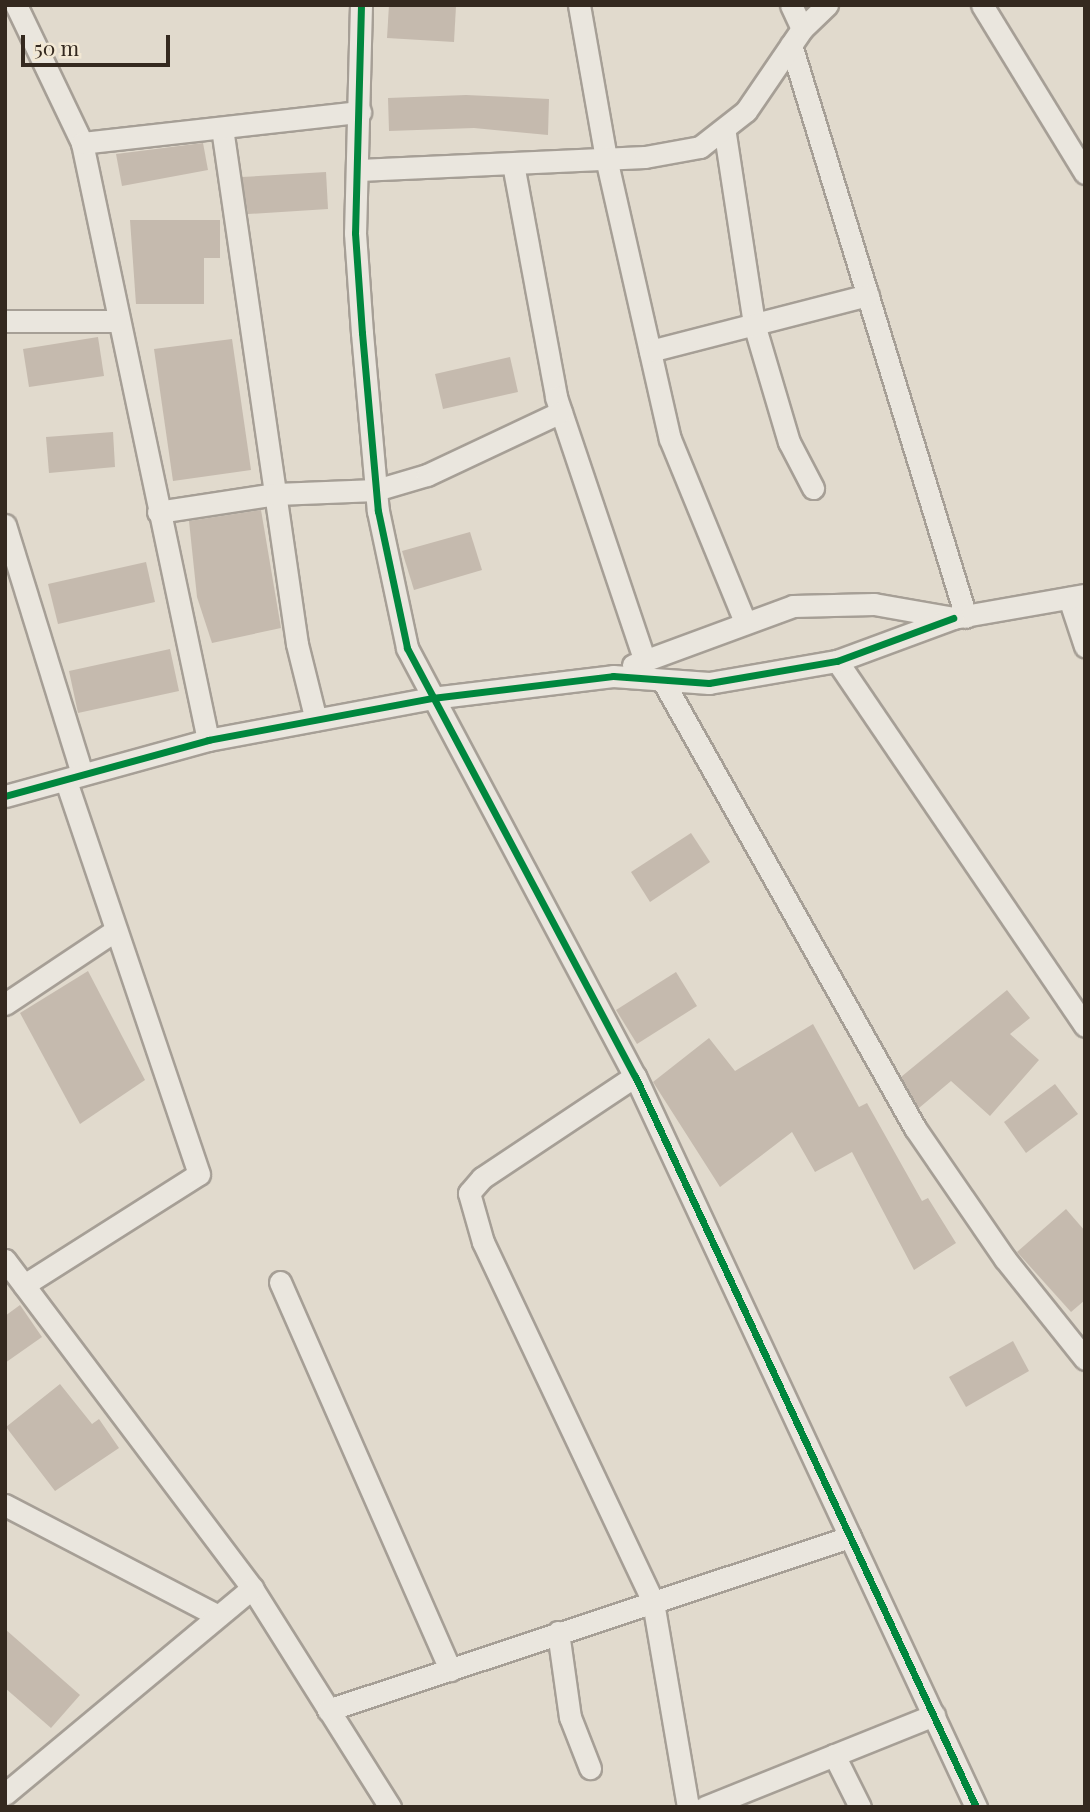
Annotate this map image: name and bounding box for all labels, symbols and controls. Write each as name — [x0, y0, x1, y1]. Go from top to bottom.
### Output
scale bar — [24, 21, 173, 65]
text: 50 m — [34, 33, 79, 61]

